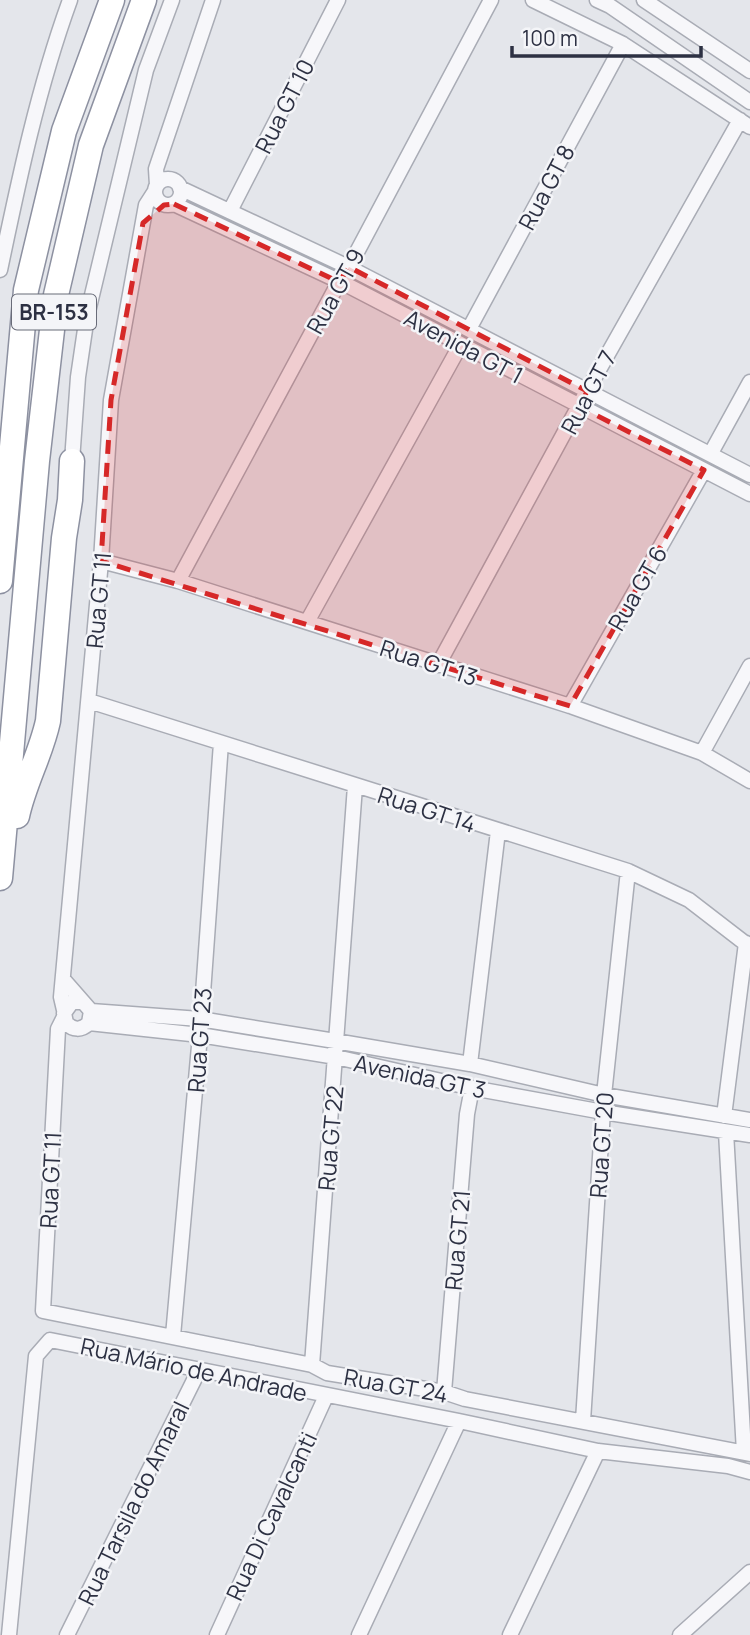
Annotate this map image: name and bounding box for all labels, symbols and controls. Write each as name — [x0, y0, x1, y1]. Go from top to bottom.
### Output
scale bar — [512, 14, 701, 58]
text: 100 m — [522, 24, 578, 52]
street label: Rua GT 10 — [247, 53, 321, 159]
street label: Rua GT 8 — [510, 139, 582, 235]
street label: Rua GT 9 — [298, 242, 372, 340]
road number: BR-153 — [12, 294, 96, 330]
street label: Avenida GT 1 — [399, 301, 529, 391]
street label: Rua GT 7 — [553, 345, 623, 439]
street label: Rua GT 6 — [600, 540, 674, 636]
street label: Rua GT 11 — [78, 550, 118, 650]
street label: Rua GT 13 — [376, 631, 482, 693]
street label: Rua GT 14 — [374, 778, 480, 840]
street label: Rua GT 23 — [179, 987, 219, 1093]
street label: Avenida GT 3 — [351, 1046, 489, 1106]
street label: Rua GT 22 — [309, 1084, 351, 1192]
street label: Rua GT 20 — [581, 1091, 621, 1199]
street label: Rua GT 11 — [31, 1131, 69, 1229]
street label: Rua GT 21 — [437, 1188, 477, 1292]
street label: Rua Mário de Andrade — [78, 1329, 310, 1409]
street label: Rua GT 24 — [341, 1360, 451, 1410]
street label: Rua Tarsila do Amaral — [70, 1396, 196, 1610]
street label: Rua Di Cavalcanti — [218, 1427, 324, 1605]

